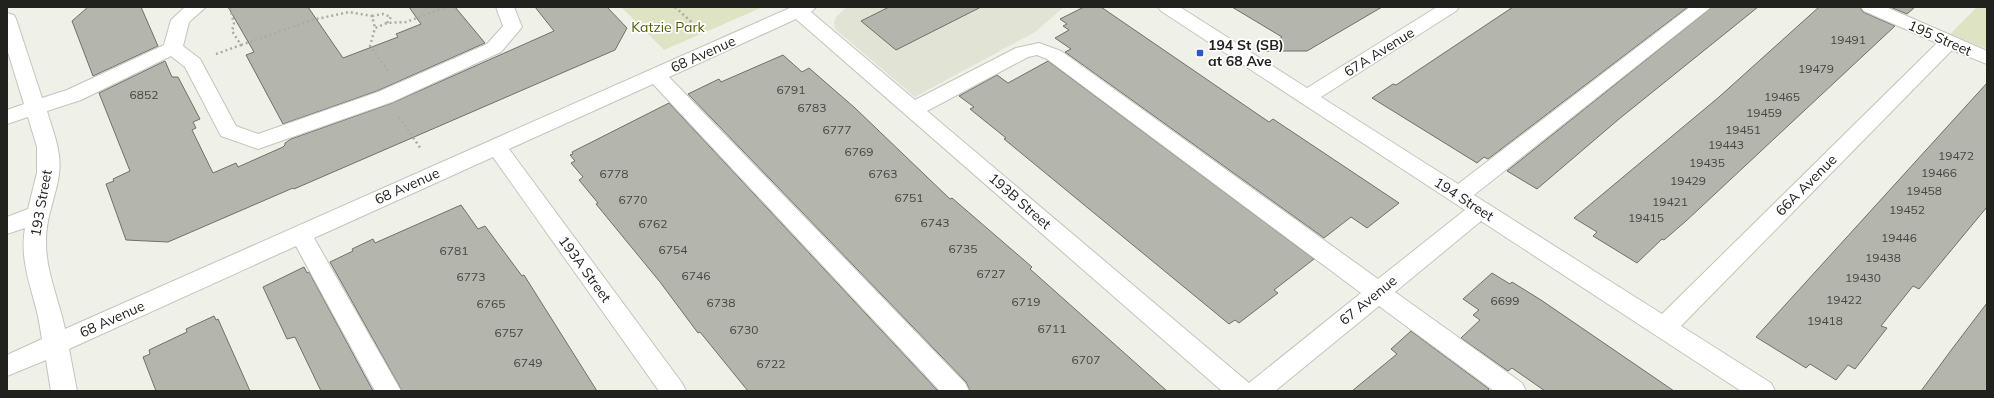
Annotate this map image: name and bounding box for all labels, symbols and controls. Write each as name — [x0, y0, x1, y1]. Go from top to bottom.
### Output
street label: 195 Street — [1905, 16, 1975, 60]
park label: Katzie Park — [631, 18, 706, 36]
street label: 67A Avenue — [1341, 23, 1417, 81]
street label: 68 Avenue — [668, 32, 738, 76]
house number: 19491 — [1830, 32, 1866, 47]
place label: 194 St (SB) at 68 Ave — [1208, 36, 1284, 70]
marker: 194 St (SB) at 68 Ave — [1195, 48, 1205, 58]
house number: 19479 — [1798, 61, 1834, 76]
house number: 6791 — [777, 82, 805, 97]
house number: 6852 — [130, 87, 158, 102]
house number: 19465 — [1764, 89, 1800, 104]
house number: 6783 — [798, 100, 826, 115]
house number: 19459 — [1746, 105, 1782, 120]
house number: 6777 — [823, 122, 851, 137]
house number: 19451 — [1725, 122, 1761, 137]
house number: 19443 — [1708, 137, 1744, 152]
house number: 6769 — [845, 144, 873, 159]
house number: 19472 — [1938, 148, 1974, 163]
street label: 66A Avenue — [1772, 151, 1840, 219]
house number: 19435 — [1689, 155, 1725, 170]
street label: 68 Avenue — [372, 164, 442, 208]
house number: 19466 — [1921, 165, 1957, 180]
house number: 6778 — [600, 166, 628, 181]
house number: 6763 — [869, 166, 897, 181]
street label: 193 Street — [26, 168, 56, 238]
street label: 193B Street — [985, 169, 1055, 233]
street label: 194 Street — [1431, 173, 1497, 225]
house number: 19429 — [1670, 173, 1706, 188]
house number: 19458 — [1906, 183, 1942, 198]
house number: 6751 — [895, 190, 923, 205]
house number: 6770 — [619, 192, 647, 207]
house number: 19421 — [1652, 194, 1688, 209]
house number: 19452 — [1889, 202, 1925, 217]
house number: 19415 — [1628, 210, 1664, 225]
house number: 6743 — [921, 215, 949, 230]
house number: 6762 — [639, 216, 667, 231]
house number: 19446 — [1881, 230, 1917, 245]
street label: 193A Street — [555, 232, 615, 306]
house number: 6735 — [949, 241, 977, 256]
house number: 6754 — [659, 242, 687, 257]
house number: 6781 — [440, 243, 468, 258]
house number: 19438 — [1865, 250, 1901, 265]
house number: 6727 — [977, 266, 1005, 281]
house number: 6746 — [682, 268, 710, 283]
house number: 6773 — [457, 269, 485, 284]
house number: 19430 — [1845, 270, 1881, 285]
street label: 67 Avenue — [1335, 271, 1401, 329]
house number: 19422 — [1826, 292, 1862, 307]
house number: 6699 — [1491, 293, 1519, 308]
house number: 6719 — [1012, 294, 1040, 309]
house number: 6738 — [707, 295, 735, 310]
house number: 6765 — [477, 296, 505, 311]
street label: 68 Avenue — [77, 297, 147, 341]
house number: 19418 — [1807, 313, 1843, 328]
house number: 6711 — [1038, 321, 1066, 336]
house number: 6730 — [730, 322, 758, 337]
house number: 6757 — [495, 325, 523, 340]
house number: 6707 — [1072, 352, 1100, 367]
house number: 6749 — [514, 355, 542, 370]
house number: 6722 — [757, 356, 785, 371]

